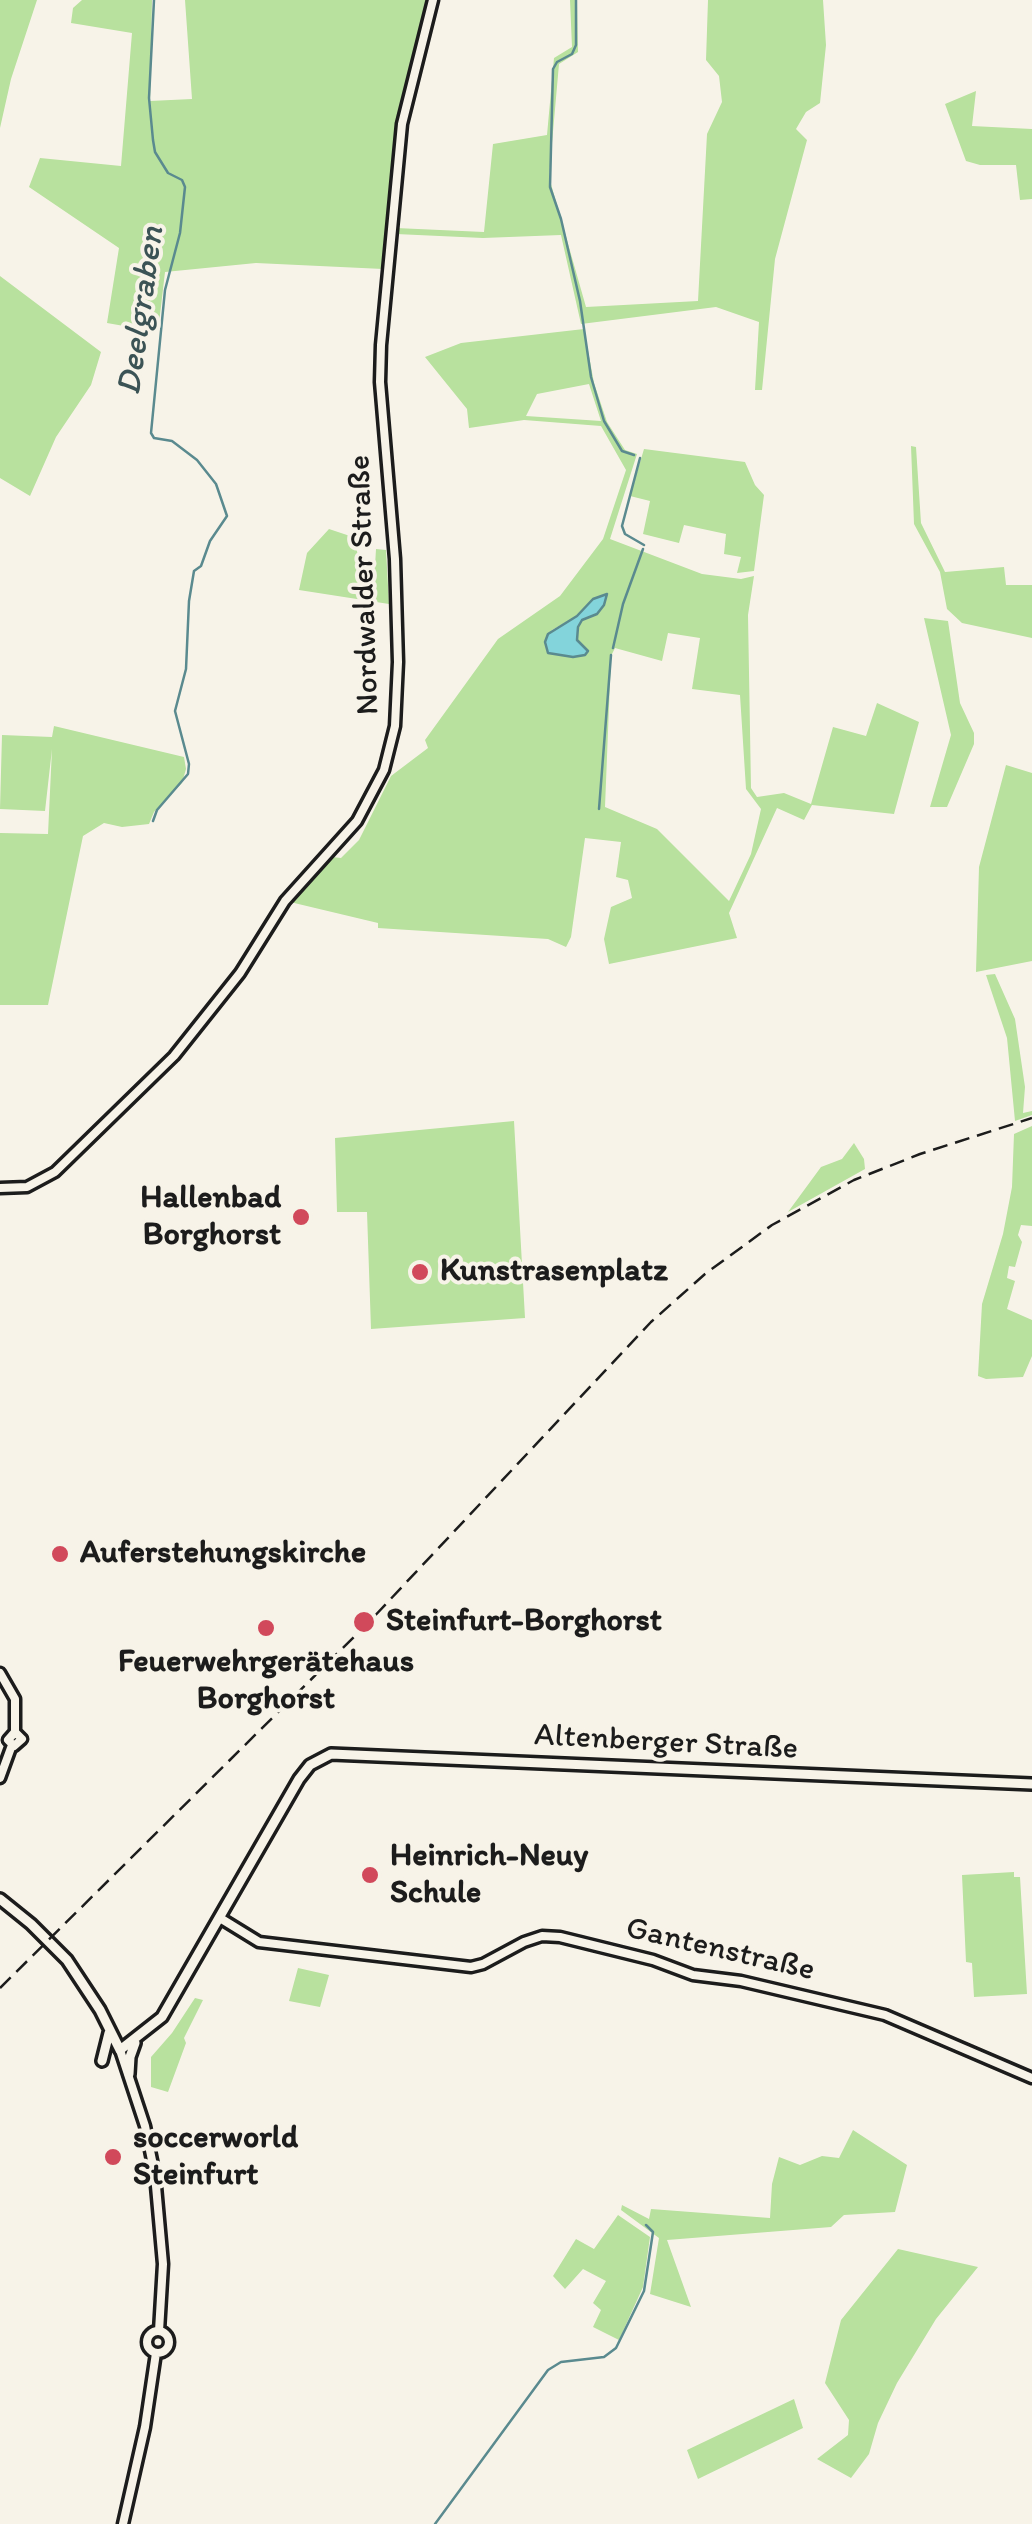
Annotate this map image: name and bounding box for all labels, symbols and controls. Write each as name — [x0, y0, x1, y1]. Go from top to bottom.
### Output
water label: Deelgraben — [109, 224, 175, 398]
street label: Nordwalder Straße — [341, 454, 389, 716]
place label: Hallenbad Borghorst — [140, 1180, 281, 1255]
marker: Hallenbad Borghorst — [290, 1206, 312, 1228]
place label: Kunstrasenplatz — [440, 1253, 668, 1291]
marker: Kunstrasenplatz — [409, 1261, 431, 1283]
place label: Auferstehungskirche — [80, 1535, 366, 1573]
marker: Auferstehungskirche — [49, 1543, 71, 1565]
place label: Steinfurt-Borghorst — [386, 1603, 662, 1641]
marker: Steinfurt-Borghorst — [351, 1609, 377, 1635]
marker: Feuerwehrgerätehaus Borghorst — [255, 1617, 277, 1639]
place label: Feuerwehrgerätehaus Borghorst — [118, 1644, 414, 1719]
street label: Altenberger Straße — [533, 1717, 799, 1769]
place label: Heinrich-Neuy Schule — [390, 1838, 588, 1913]
marker: Heinrich-Neuy Schule — [359, 1864, 381, 1886]
street label: Gantenstraße — [622, 1910, 818, 1990]
place label: soccerworld Steinfurt — [133, 2120, 298, 2195]
marker: soccerworld Steinfurt — [102, 2146, 124, 2168]

